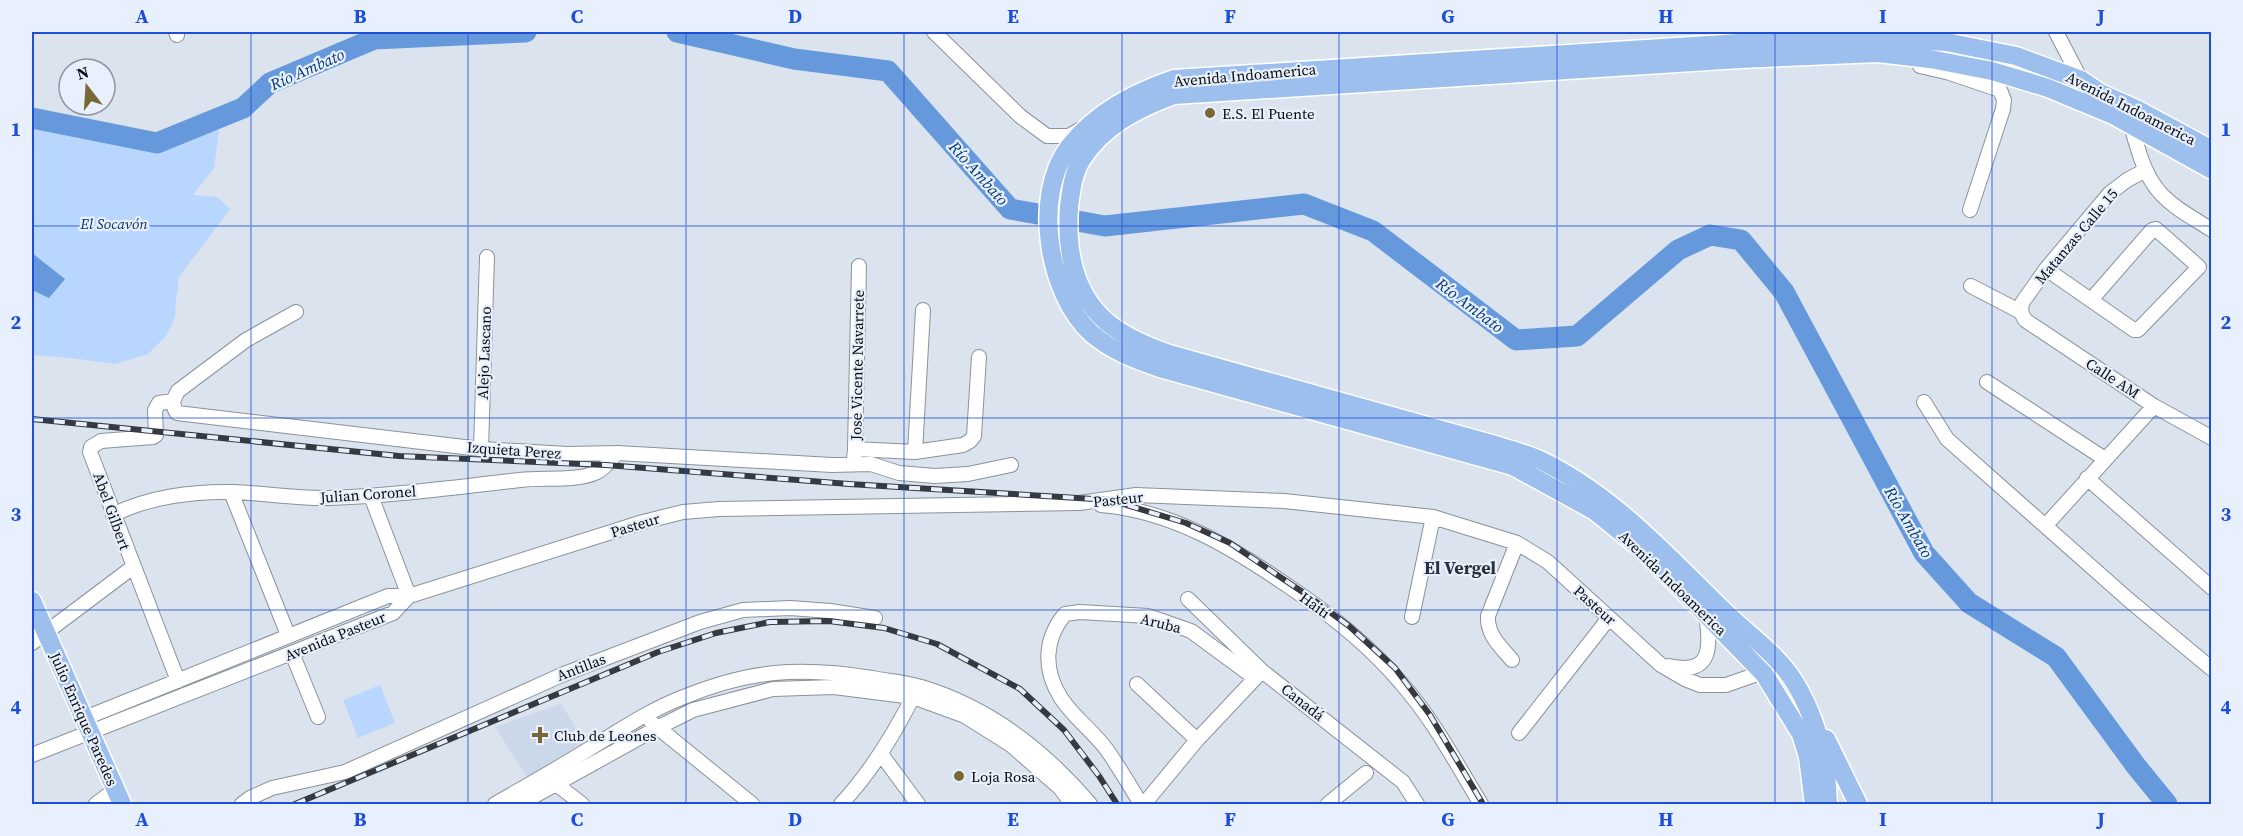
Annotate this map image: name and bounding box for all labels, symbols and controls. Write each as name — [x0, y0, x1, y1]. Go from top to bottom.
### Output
text: A — [135, 2, 149, 30]
text: B — [353, 2, 367, 30]
text: C — [571, 2, 583, 30]
text: D — [788, 2, 802, 30]
text: E — [1007, 2, 1019, 30]
text: F — [1224, 2, 1236, 30]
text: G — [1441, 2, 1455, 30]
text: H — [1658, 2, 1674, 30]
text: I — [1879, 2, 1887, 30]
text: J — [2095, 2, 2105, 30]
water label: Río Ambato — [265, 43, 348, 96]
north arrow — [57, 57, 117, 117]
street label: Avenida Indoamerica — [1173, 58, 1317, 92]
text: N — [74, 60, 92, 85]
street label: Avenida Indoamerica — [2063, 66, 2200, 150]
place label: E.S. El Puente — [1222, 103, 1315, 124]
marker: E.S. El Puente — [1203, 106, 1217, 120]
text: 1 — [11, 115, 21, 143]
text: 1 — [2221, 115, 2231, 143]
water label: Río Ambato — [944, 135, 1014, 210]
street label: Matanzas Calle 15 — [2030, 184, 2122, 288]
park label: El Socavón — [79, 213, 148, 234]
water label: Río Ambato — [1431, 272, 1508, 338]
street label: Jose Vicente Navarrete — [845, 289, 869, 442]
street label: Alejo Lascano — [472, 306, 496, 400]
text: 2 — [11, 308, 22, 336]
text: 2 — [2221, 308, 2232, 336]
street label: Calle AM — [2082, 353, 2144, 403]
street label: Izquieta Perez — [466, 436, 562, 464]
street label: Abel Gilbert — [88, 469, 136, 553]
street label: Julian Coronel — [318, 480, 417, 508]
water label: Río Ambato — [1879, 481, 1938, 562]
street label: Pasteur — [1092, 486, 1145, 512]
text: 3 — [11, 500, 22, 528]
text: 3 — [2221, 500, 2232, 528]
street label: Pasteur — [608, 507, 663, 542]
street label: Avenida Indoamerica — [1614, 526, 1732, 640]
district label: El Vergel — [1424, 555, 1496, 580]
street label: Pasteur — [1569, 580, 1621, 630]
street label: Haití — [1295, 587, 1335, 623]
street label: Avenida Pasteur — [281, 606, 389, 666]
street label: Aruba — [1138, 608, 1184, 638]
street label: Julio Enrique Paredes — [45, 648, 123, 789]
street label: Antillas — [553, 648, 609, 686]
street label: Canadá — [1277, 678, 1329, 726]
text: 4 — [11, 693, 22, 721]
text: 4 — [2221, 693, 2232, 721]
place label: Club de Leones — [554, 725, 656, 746]
marker: Club de Leones — [531, 726, 549, 744]
place label: Loja Rosa — [971, 766, 1036, 787]
marker: Loja Rosa — [952, 769, 966, 783]
text: A — [135, 805, 149, 833]
text: B — [353, 805, 367, 833]
text: C — [571, 805, 583, 833]
text: D — [788, 805, 802, 833]
text: E — [1007, 805, 1019, 833]
text: F — [1224, 805, 1236, 833]
text: G — [1441, 805, 1455, 833]
text: H — [1658, 805, 1674, 833]
text: I — [1879, 805, 1887, 833]
text: J — [2095, 805, 2105, 833]

